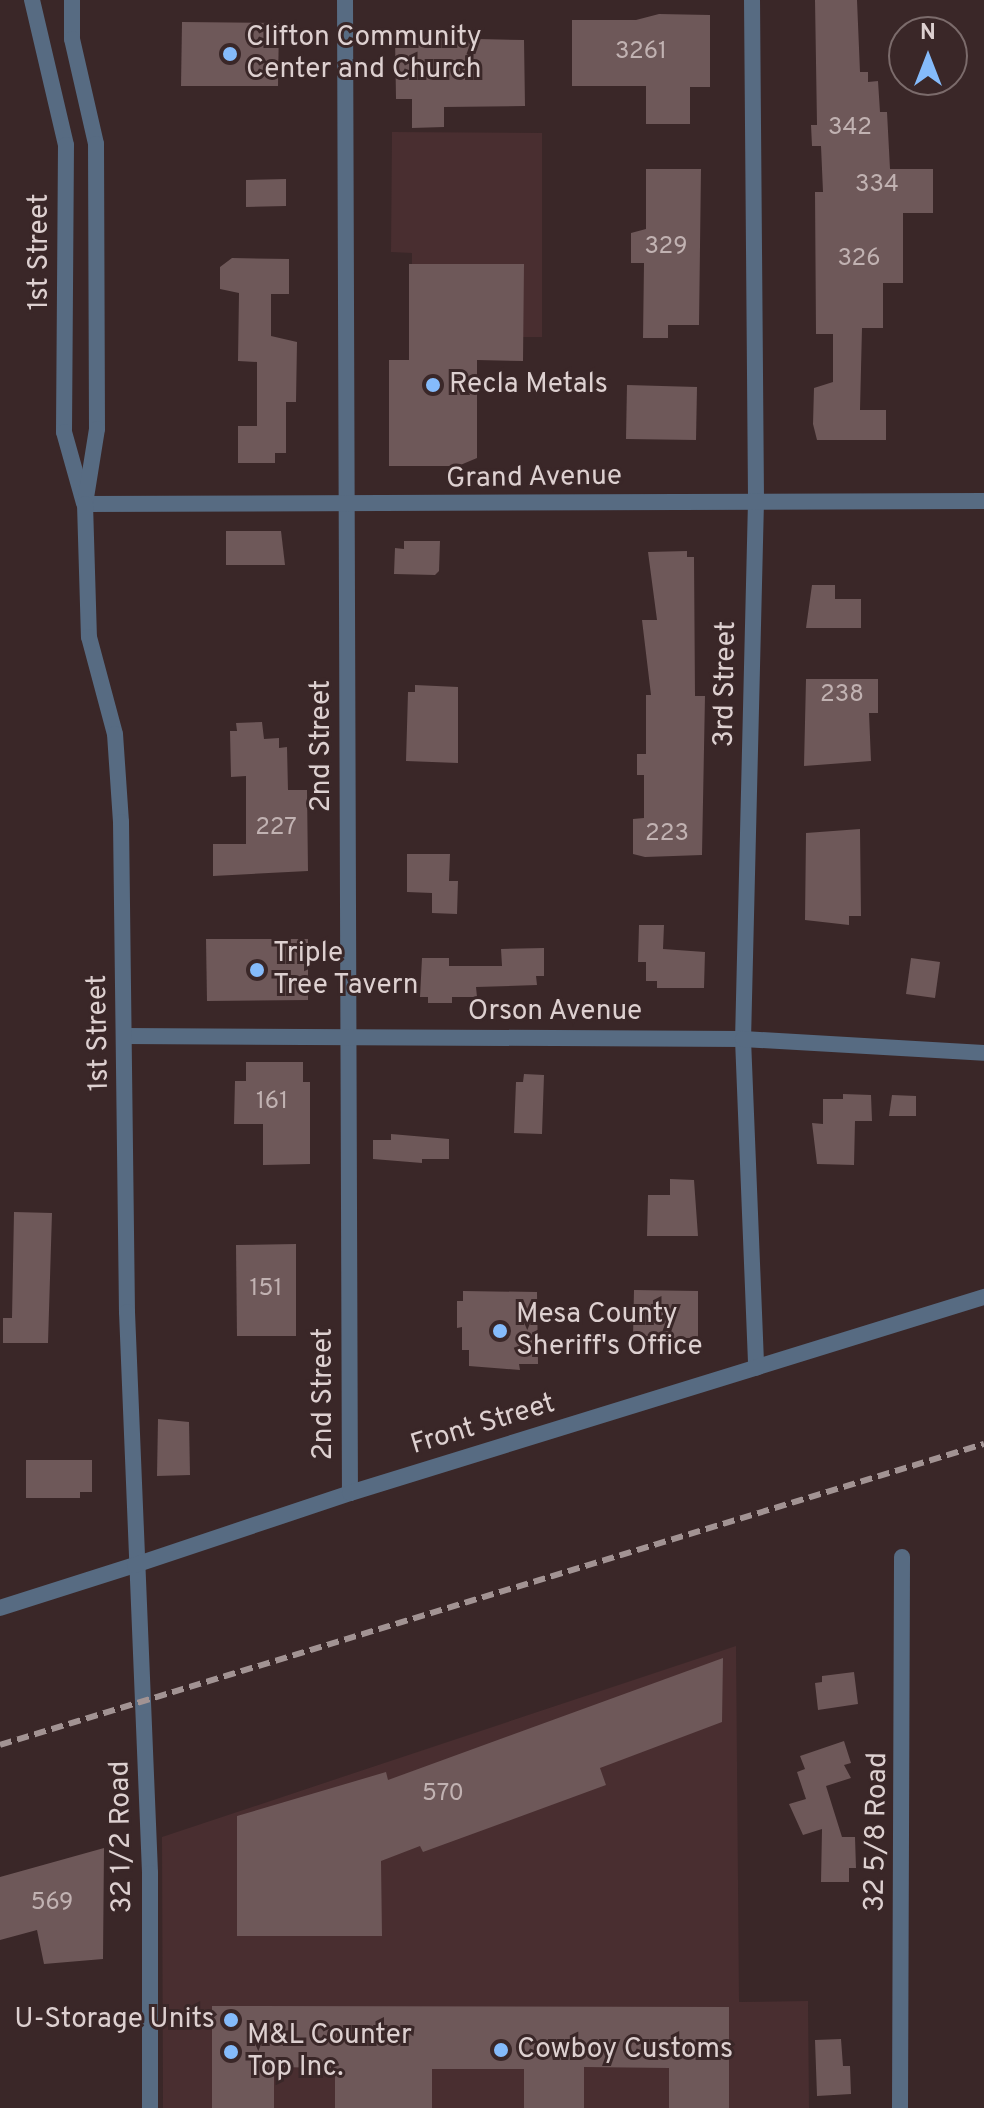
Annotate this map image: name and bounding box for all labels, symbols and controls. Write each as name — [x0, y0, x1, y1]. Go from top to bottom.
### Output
north arrow — [888, 16, 968, 96]
text: N — [920, 20, 936, 47]
place label: Clifton Community Center and Church — [246, 21, 482, 87]
house number: 3261 — [615, 39, 667, 67]
marker: Clifton Community Center and Church — [221, 45, 239, 63]
house number: 342 — [828, 115, 872, 143]
house number: 334 — [855, 172, 899, 200]
street label: 1st Street — [23, 194, 57, 310]
house number: 329 — [645, 234, 687, 262]
house number: 326 — [838, 246, 880, 274]
place label: Recla Metals — [449, 368, 608, 402]
marker: Recla Metals — [424, 376, 442, 394]
street label: Grand Avenue — [445, 460, 623, 496]
street label: 3rd Street — [708, 620, 744, 748]
street label: 2nd Street — [305, 680, 339, 812]
house number: 238 — [820, 682, 864, 710]
house number: 227 — [255, 815, 297, 843]
house number: 223 — [645, 821, 689, 849]
place label: Triple Tree Tavern — [273, 937, 420, 1003]
marker: Triple Tree Tavern — [248, 961, 266, 979]
street label: 1st Street — [81, 974, 117, 1092]
street label: Orson Avenue — [467, 995, 643, 1029]
house number: 161 — [256, 1089, 288, 1117]
house number: 151 — [250, 1276, 282, 1304]
place label: Mesa County Sheriff's Office — [516, 1298, 702, 1364]
marker: Mesa County Sheriff's Office — [491, 1322, 509, 1340]
street label: 2nd Street — [307, 1328, 341, 1460]
street label: Front Street — [407, 1387, 559, 1463]
street label: 32 5/8 Road — [859, 1752, 895, 1912]
street label: 32 1/2 Road — [104, 1760, 140, 1914]
house number: 570 — [422, 1781, 464, 1809]
house number: 569 — [31, 1890, 73, 1918]
place label: U-Storage Units — [14, 2003, 215, 2037]
marker: U-Storage Units — [222, 2011, 240, 2029]
place label: M&L Counter Top Inc. — [247, 2019, 412, 2085]
place label: Cowboy Customs — [517, 2033, 733, 2067]
marker: Cowboy Customs — [492, 2041, 510, 2059]
marker: M&L Counter Top Inc. — [222, 2043, 240, 2061]

